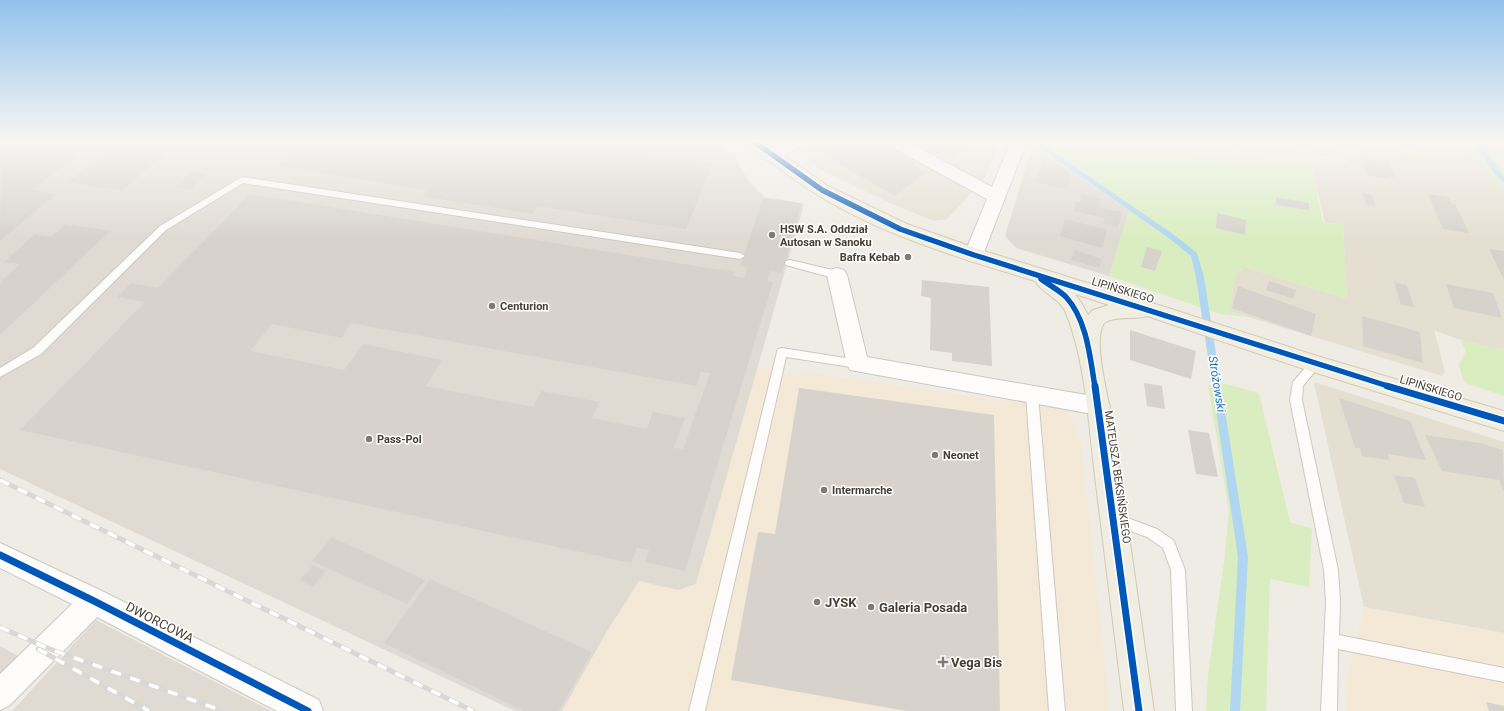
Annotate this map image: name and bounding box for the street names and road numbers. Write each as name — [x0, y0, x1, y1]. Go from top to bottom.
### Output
street label: LIPIŃSKIEGO — [1090, 275, 1156, 306]
street label: LIPIŃSKIEGO — [1398, 373, 1464, 404]
street label: MATEUSZA BEKSIŃSKIEGO — [1102, 410, 1133, 544]
street label: DWORCOWA — [123, 599, 197, 646]

